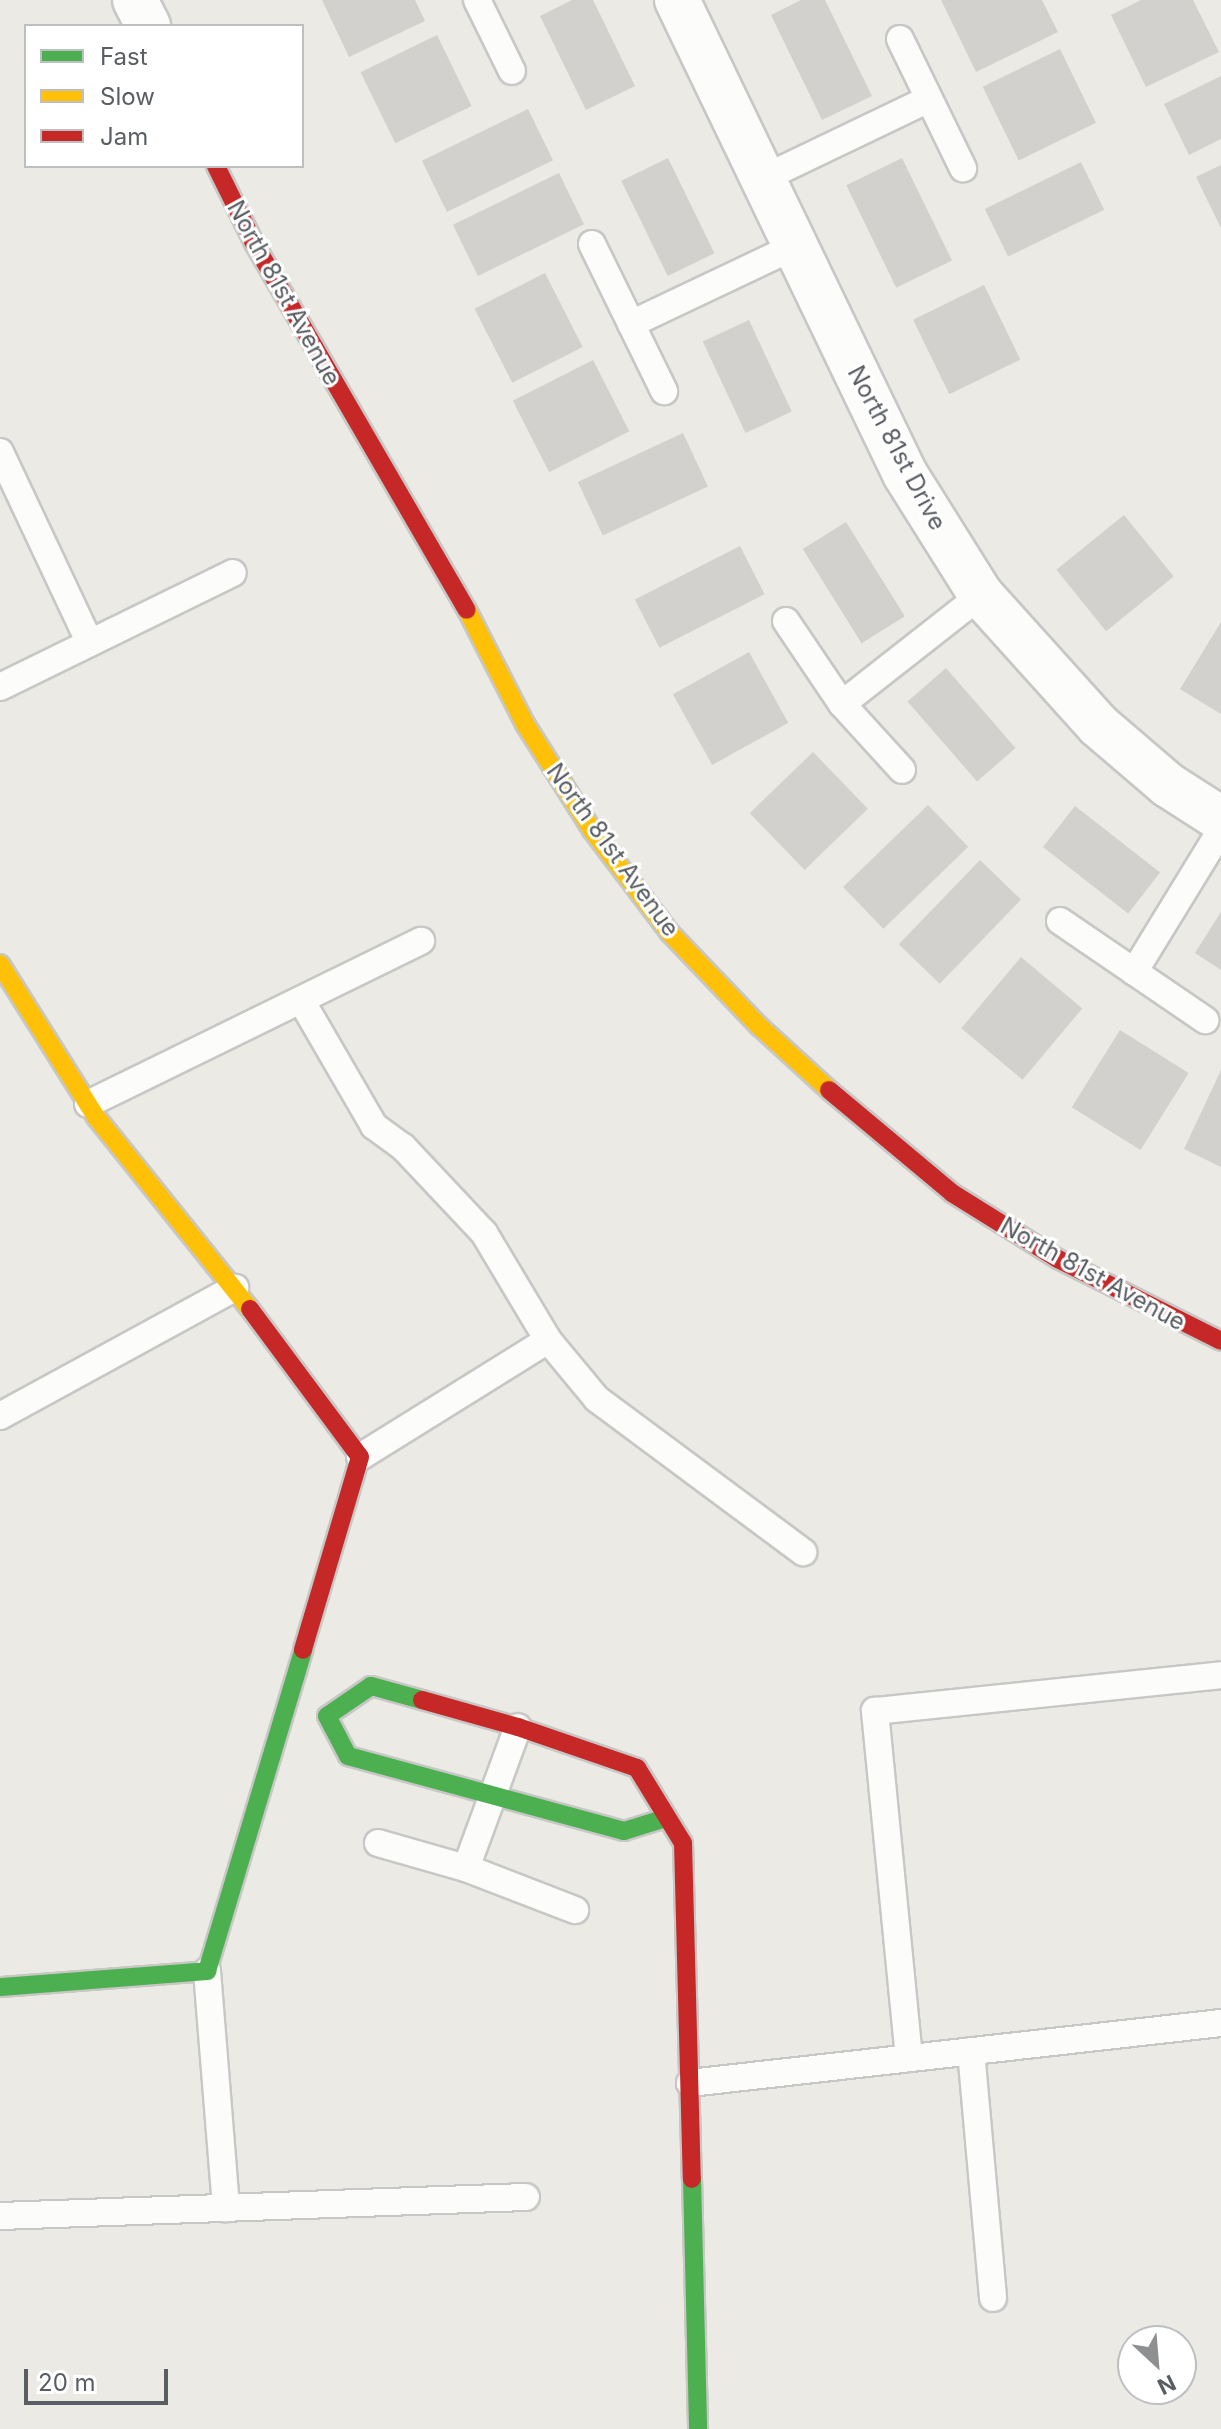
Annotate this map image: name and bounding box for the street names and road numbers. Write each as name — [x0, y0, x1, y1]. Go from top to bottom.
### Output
street label: North 81st Avenue — [221, 196, 347, 390]
street label: North 81st Drive — [842, 361, 952, 535]
street label: North 81st Avenue — [541, 758, 685, 942]
street label: North 81st Avenue — [996, 1211, 1190, 1337]

